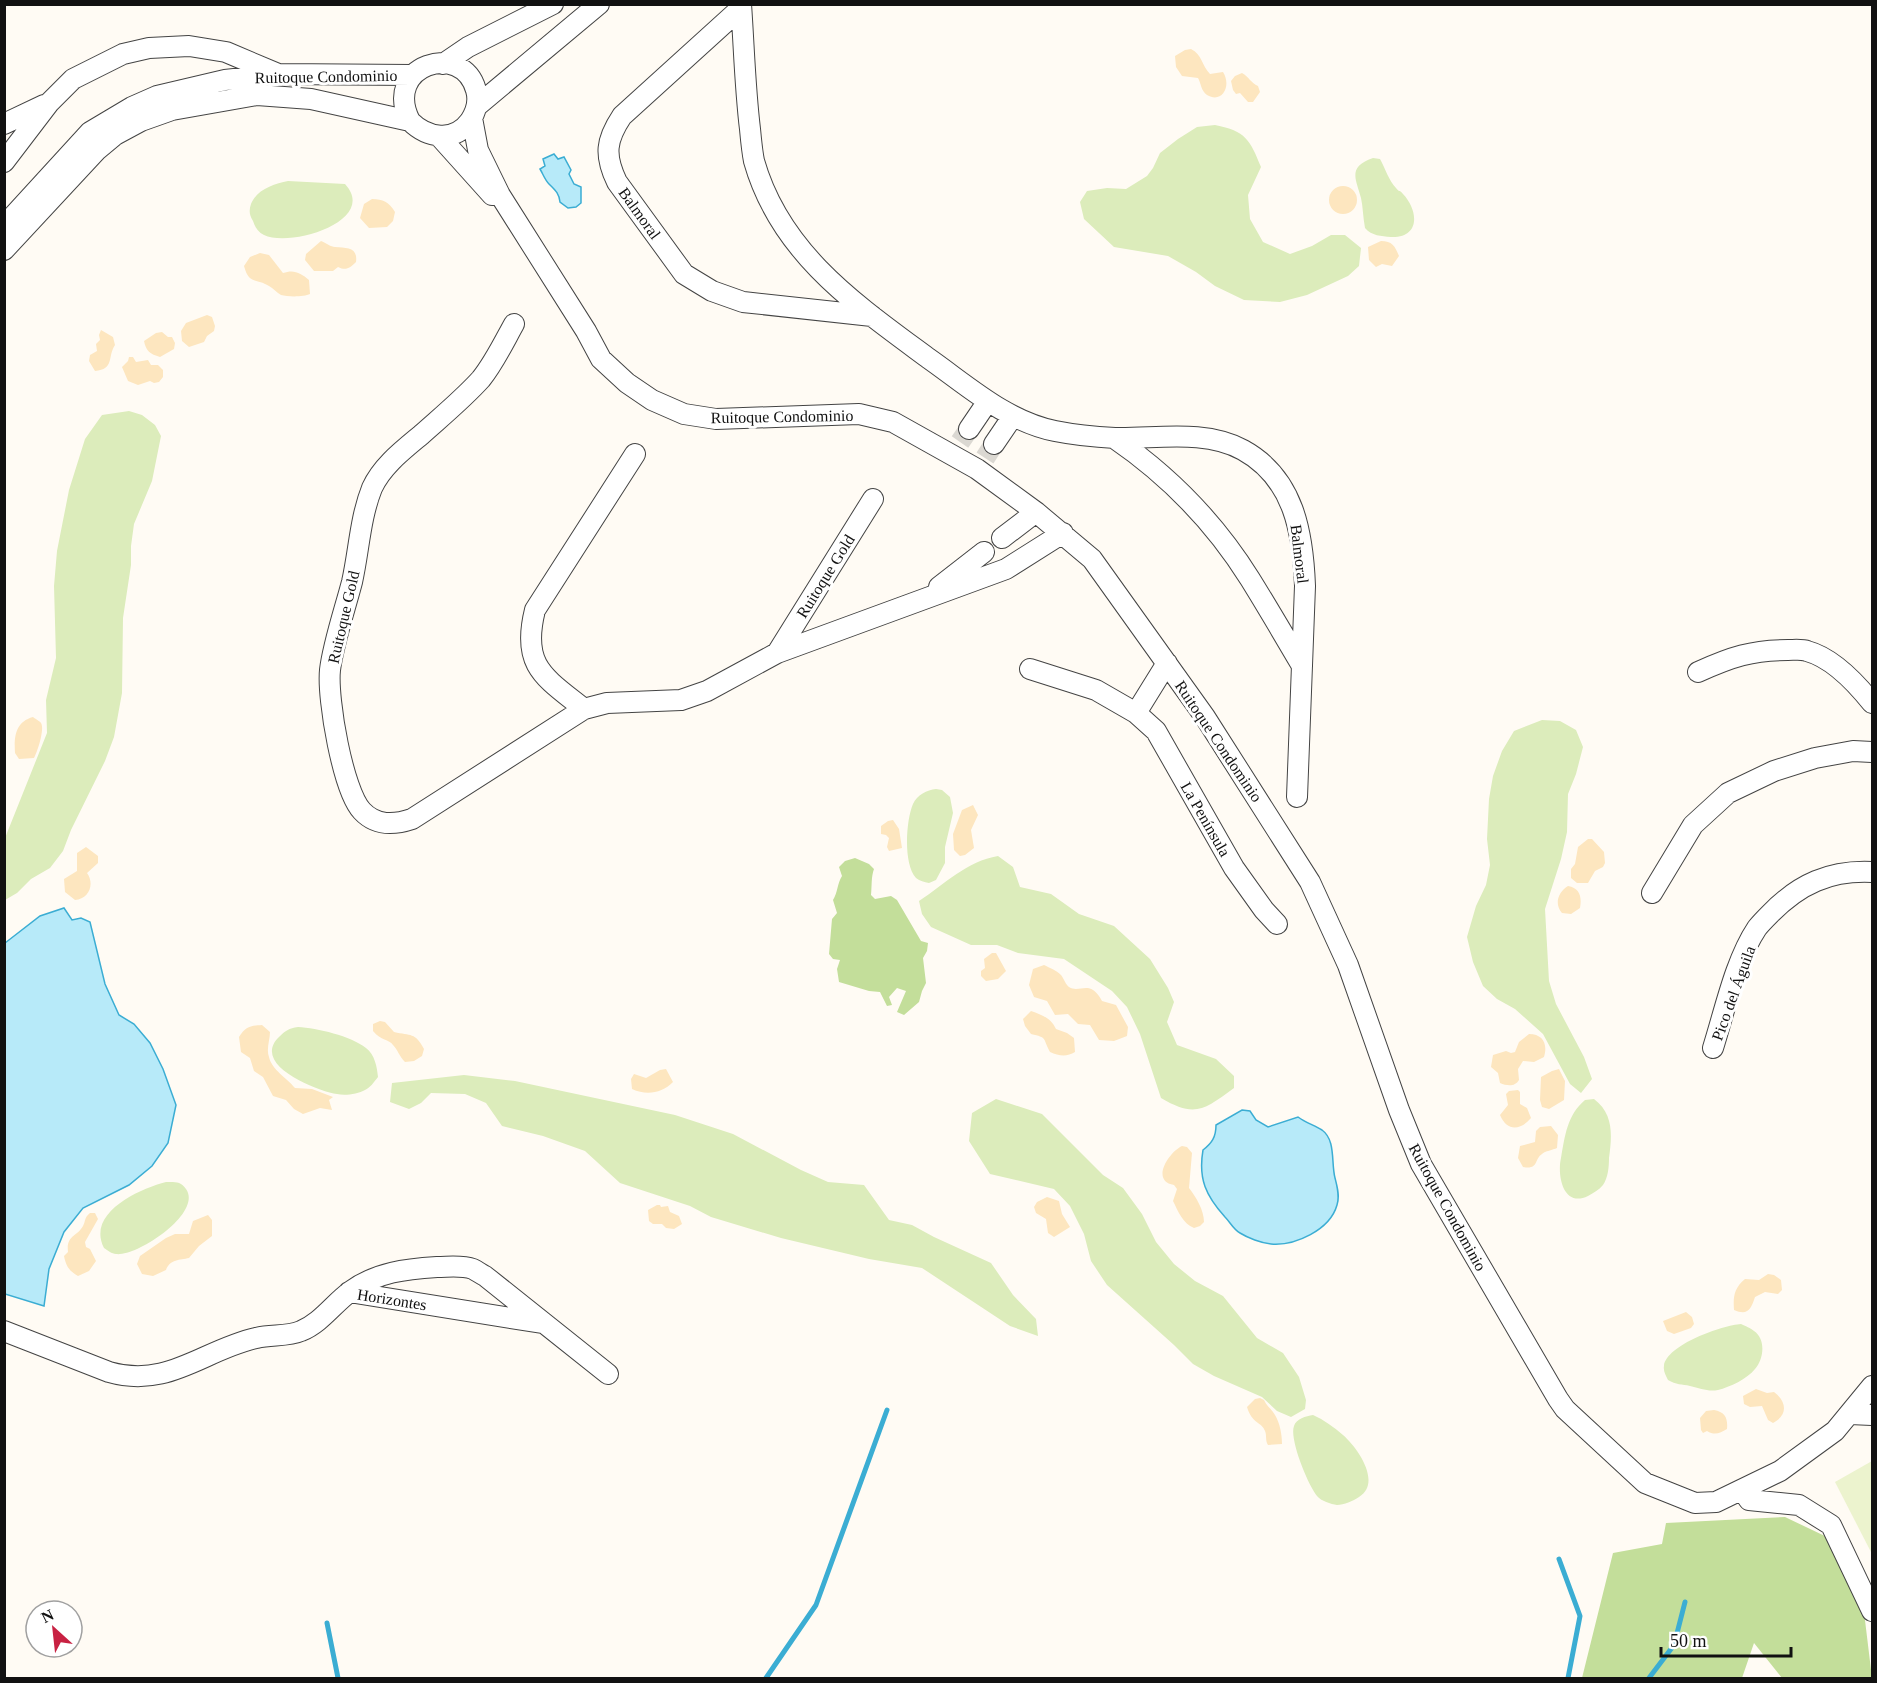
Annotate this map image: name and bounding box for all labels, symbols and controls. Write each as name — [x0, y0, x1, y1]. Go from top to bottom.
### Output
street label: Ruitoque Condominio — [255, 67, 397, 87]
street label: Balmoral — [615, 184, 664, 243]
street label: Ruitoque Condominio — [711, 407, 853, 427]
street label: Balmoral — [1287, 523, 1312, 585]
street label: Ruitoque Gold — [793, 532, 859, 621]
street label: Ruitoque Gold — [325, 569, 363, 665]
street label: Ruitoque Condominio — [1171, 677, 1266, 806]
street label: La Península — [1177, 779, 1234, 859]
street label: Pico del Águila — [1708, 943, 1759, 1043]
street label: Ruitoque Condominio — [1405, 1141, 1490, 1274]
street label: Horizontes — [356, 1286, 428, 1313]
north arrow — [24, 1599, 84, 1659]
text: N — [38, 1606, 57, 1626]
scale bar — [1661, 1620, 1792, 1658]
text: 50 m — [1670, 1631, 1707, 1651]

